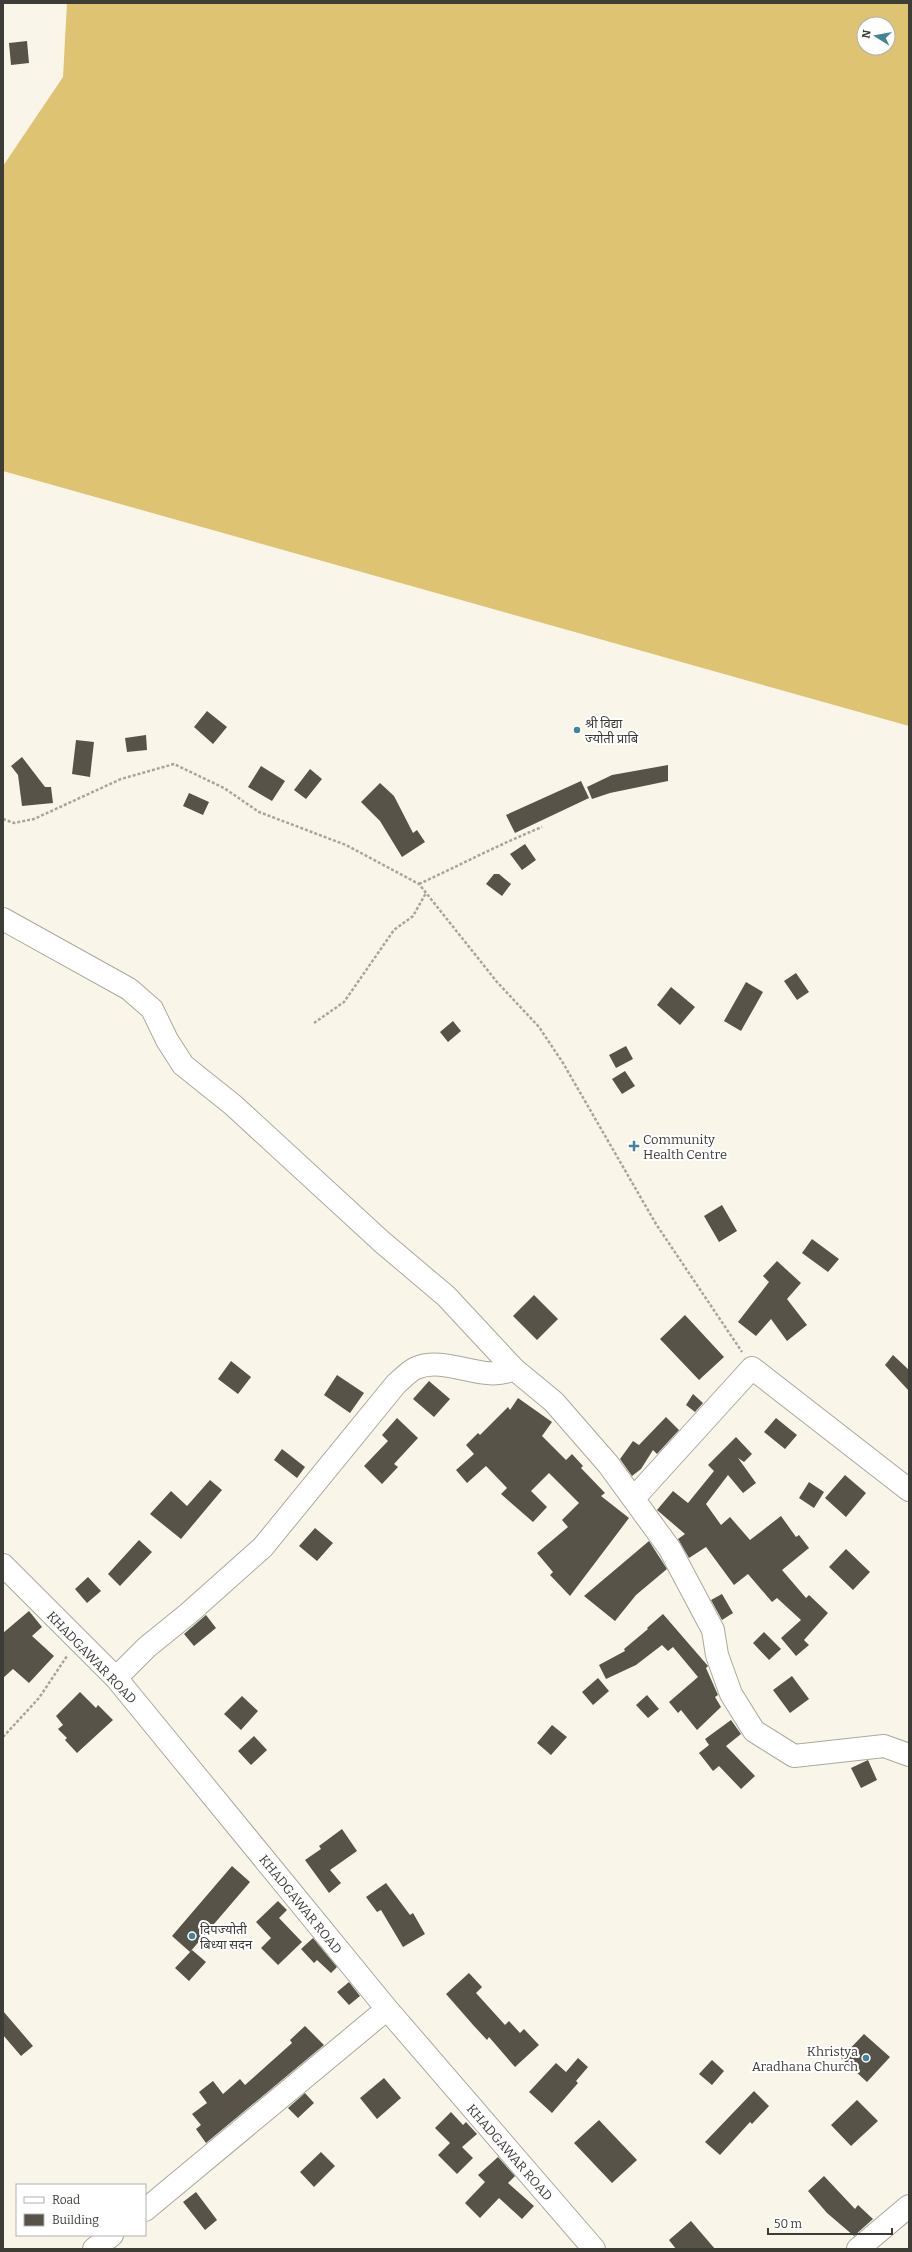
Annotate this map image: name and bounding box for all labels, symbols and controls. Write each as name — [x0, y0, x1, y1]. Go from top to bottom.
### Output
north arrow — [856, 16, 896, 56]
text: N — [859, 28, 874, 40]
place label: श्री विद्या ज्योती प्राबि — [585, 716, 639, 746]
marker: श्री विद्या ज्योती प्राबि — [572, 725, 582, 735]
place label: Community Health Centre — [643, 1132, 727, 1162]
marker: Community Health Centre — [628, 1140, 640, 1152]
street label: KHADGAWAR ROAD — [44, 1608, 140, 1707]
street label: KHADGAWAR ROAD — [256, 1852, 345, 1957]
place label: दिपज्योती बिध्या सदन — [200, 1922, 253, 1952]
marker: दिपज्योती बिध्या सदन — [187, 1931, 197, 1941]
place label: Khristya Aradhana Church — [752, 2044, 858, 2074]
marker: Khristya Aradhana Church — [861, 2053, 871, 2063]
street label: KHADGAWAR ROAD — [464, 2101, 555, 2203]
legend — [16, 2184, 146, 2236]
text: Road — [52, 2193, 80, 2207]
scale bar — [768, 2210, 892, 2236]
text: Building — [52, 2213, 99, 2227]
text: 50 m — [774, 2217, 803, 2231]

